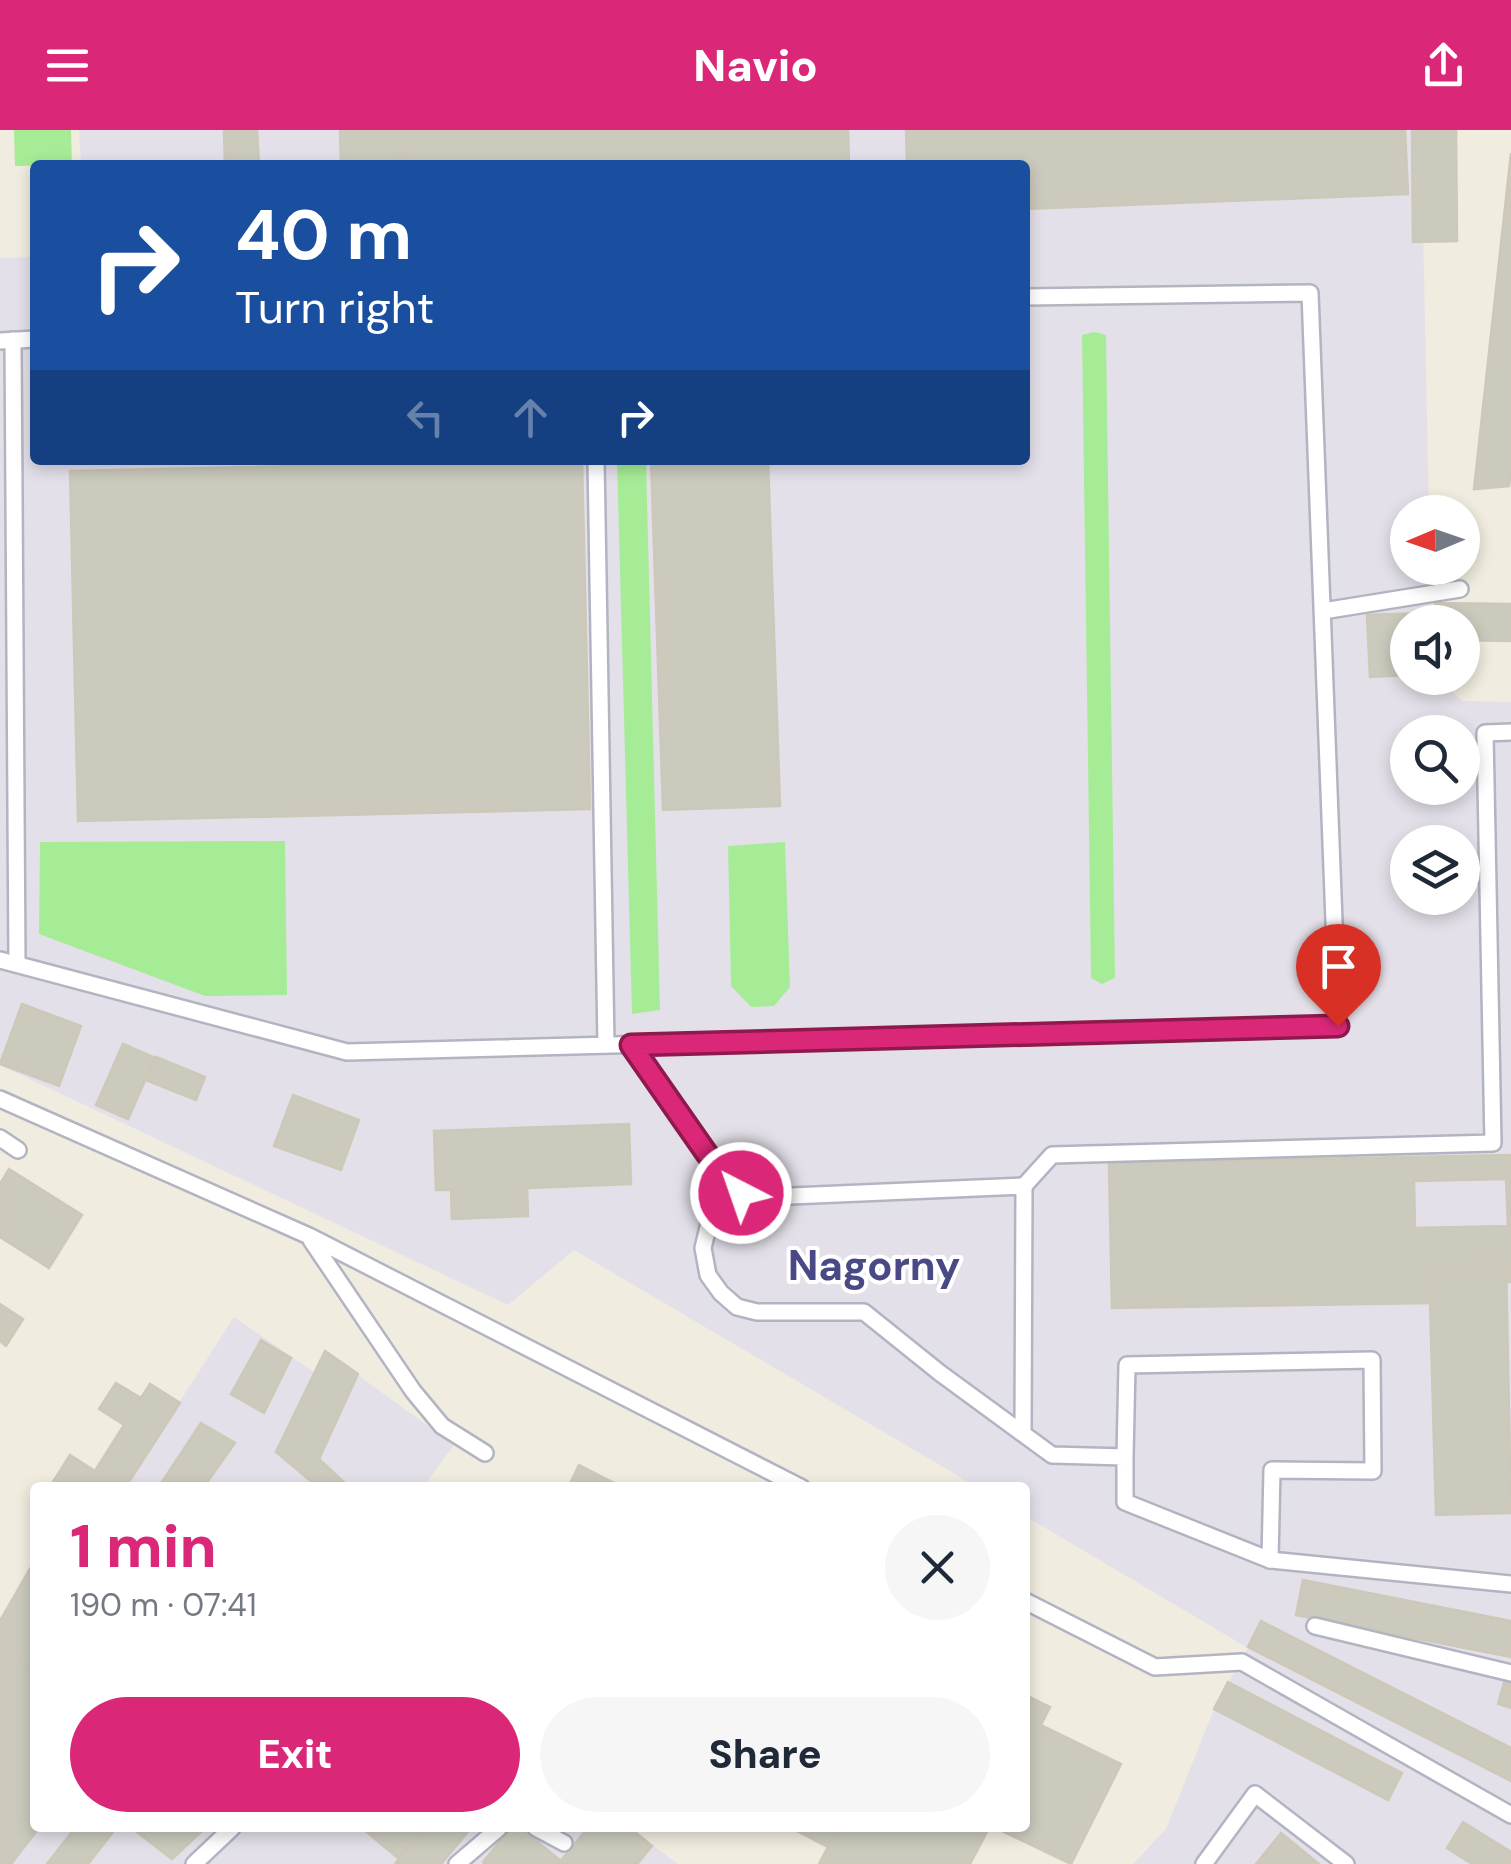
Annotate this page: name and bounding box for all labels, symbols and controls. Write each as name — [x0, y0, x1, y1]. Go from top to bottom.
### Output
text: Navio — [693, 36, 818, 95]
icon: menu — [40, 38, 95, 93]
icon: share — [1416, 38, 1471, 93]
text: 40 m — [235, 190, 412, 281]
icon: right — [70, 200, 200, 330]
text: Turn right — [235, 278, 434, 337]
icon: left — [398, 390, 453, 445]
icon: ahead — [503, 390, 558, 445]
icon: right — [608, 390, 663, 445]
north arrow — [1390, 495, 1480, 585]
map controls — [1390, 495, 1480, 915]
button: sound — [1390, 605, 1480, 695]
button: search — [1390, 715, 1480, 805]
button: layers — [1390, 825, 1480, 915]
pin — [1296, 924, 1381, 1027]
icon: arrive — [1311, 939, 1366, 994]
position arrow — [689, 1141, 793, 1245]
district label: Nagorny — [788, 1238, 960, 1293]
text: 1 min — [70, 1507, 217, 1586]
button: close — [885, 1515, 990, 1620]
text: 190 m · 07:41 — [70, 1584, 257, 1626]
button: Exit — [70, 1697, 520, 1812]
button: Share — [540, 1697, 990, 1812]

